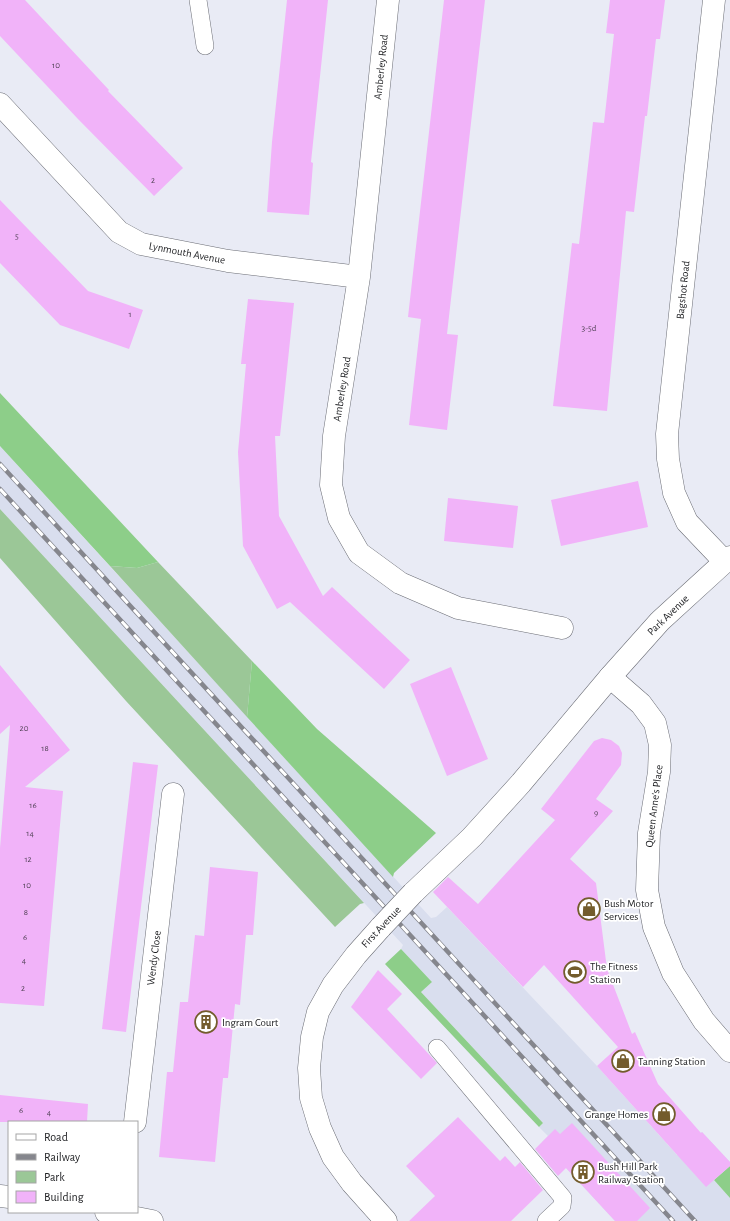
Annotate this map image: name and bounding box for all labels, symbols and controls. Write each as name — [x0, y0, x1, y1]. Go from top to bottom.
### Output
street label: Amberley Road — [372, 34, 390, 100]
house number: 10 — [52, 61, 60, 70]
house number: 2 — [151, 176, 155, 185]
house number: 5 — [15, 232, 19, 241]
street label: Lynmouth Avenue — [148, 240, 226, 266]
street label: Bagshot Road — [674, 260, 692, 320]
house number: 1 — [128, 310, 132, 319]
house number: 3-5d — [582, 324, 597, 333]
street label: Amberley Road — [331, 355, 353, 422]
street label: Park Avenue — [645, 593, 691, 637]
house number: 20 — [20, 724, 29, 733]
house number: 18 — [41, 744, 49, 753]
street label: Queen Anne's Place — [643, 764, 665, 848]
house number: 16 — [29, 801, 37, 810]
house number: 9 — [594, 809, 598, 818]
house number: 14 — [26, 829, 34, 838]
house number: 12 — [24, 855, 32, 864]
house number: 10 — [23, 881, 31, 890]
shop icon: Bush Motor Services — [576, 896, 602, 922]
place label: Bush Motor Services — [604, 898, 654, 922]
street label: First Avenue — [359, 904, 403, 950]
house number: 8 — [24, 908, 28, 917]
street label: Wendy Close — [145, 930, 163, 986]
house number: 6 — [23, 933, 27, 942]
house number: 4 — [22, 956, 27, 965]
sports icon: The Fitness Station — [562, 959, 588, 985]
place label: The Fitness Station — [590, 961, 638, 985]
house number: 2 — [21, 984, 25, 993]
building icon: Ingram Court — [193, 1009, 219, 1035]
place label: Ingram Court — [222, 1017, 279, 1028]
shop icon: Tanning Station — [610, 1048, 636, 1074]
place label: Tanning Station — [638, 1056, 705, 1067]
shop icon: Grange Homes — [651, 1101, 677, 1127]
house number: 6 — [19, 1106, 23, 1115]
house number: 4 — [47, 1108, 52, 1117]
place label: Grange Homes — [585, 1109, 648, 1120]
legend — [8, 1121, 138, 1213]
text: Road — [44, 1131, 68, 1143]
text: Railway — [44, 1151, 80, 1164]
building icon: Bush Hill Park Railway Station — [570, 1159, 596, 1185]
place label: Bush Hill Park Railway Station — [598, 1161, 664, 1185]
text: Park — [44, 1171, 65, 1183]
text: Building — [44, 1191, 84, 1203]

